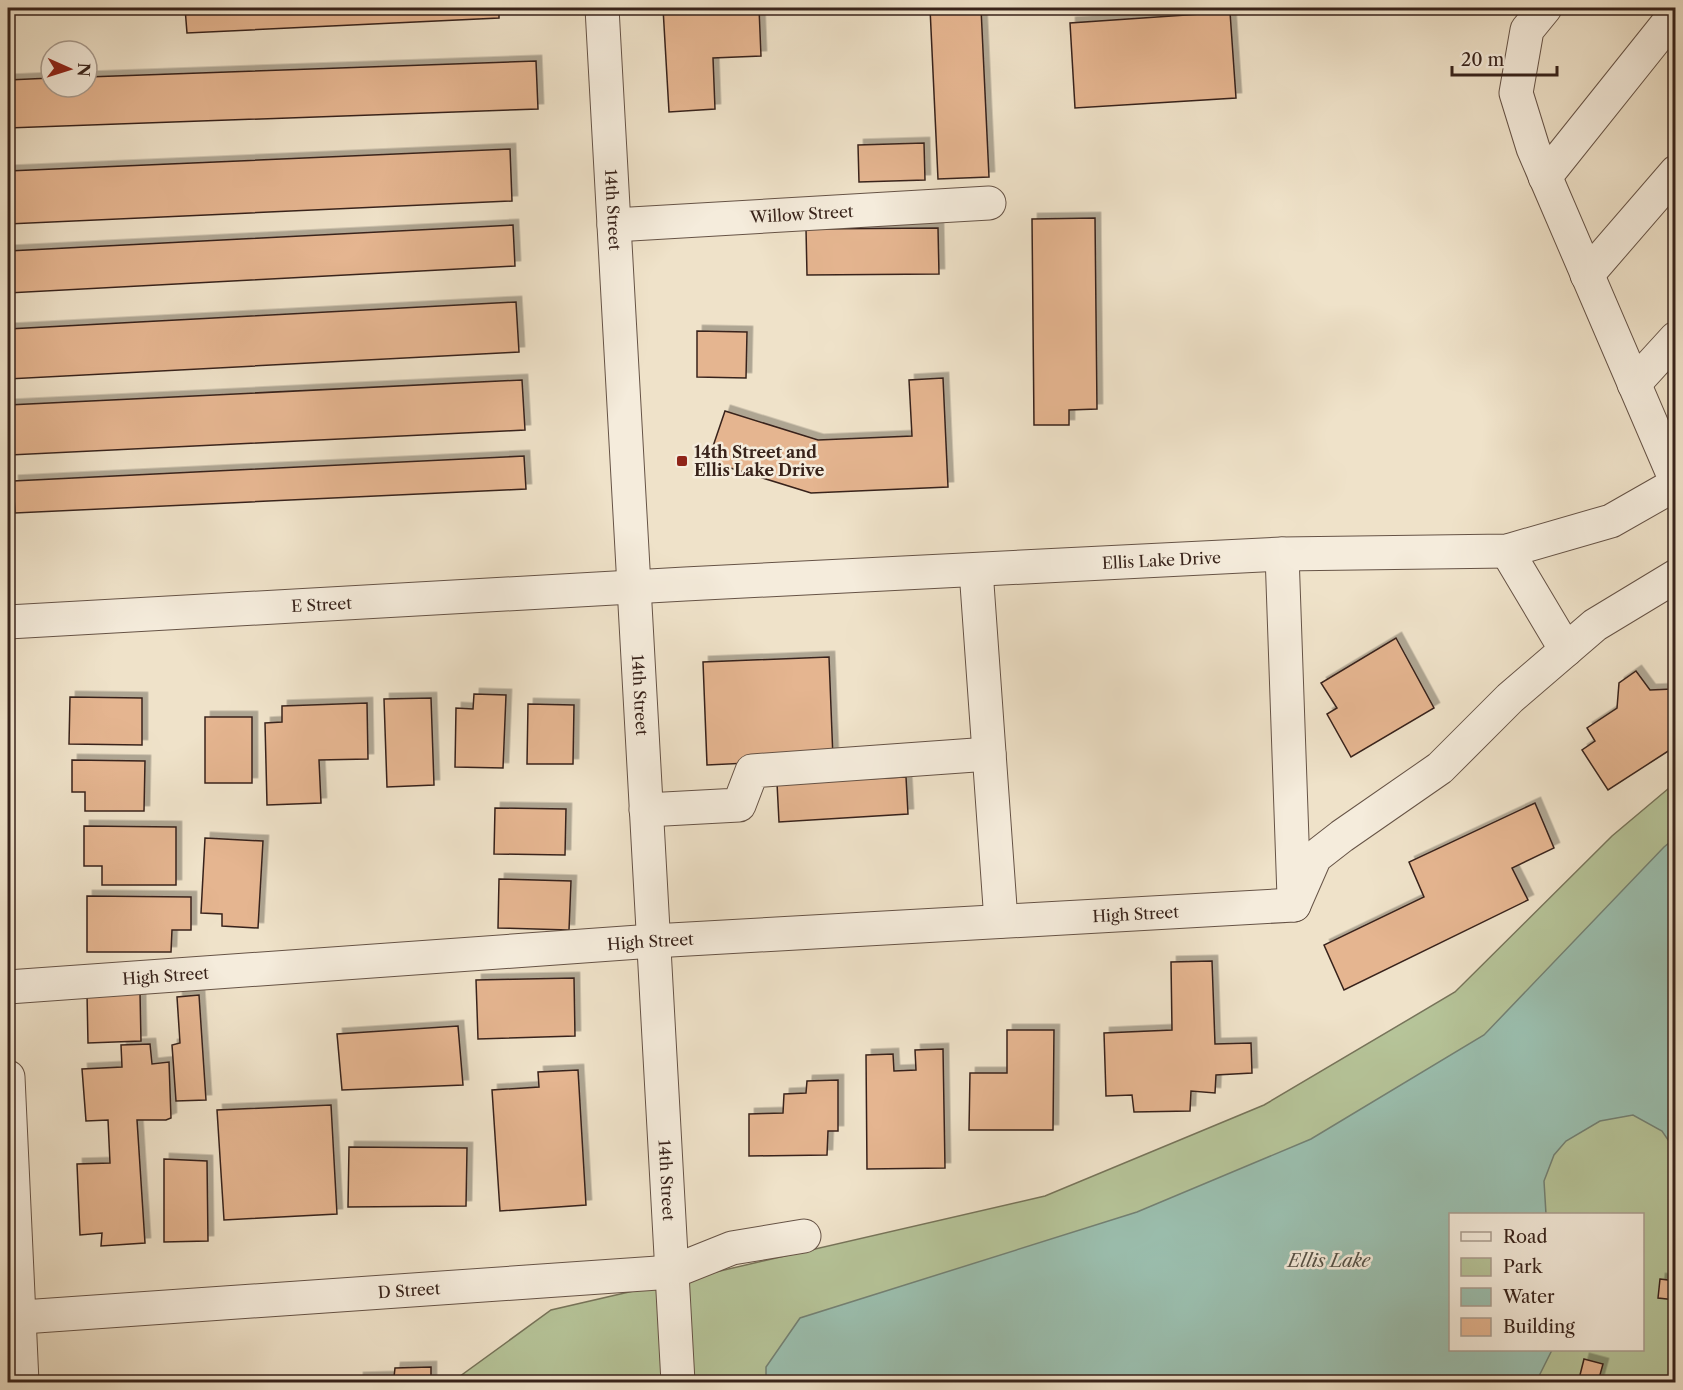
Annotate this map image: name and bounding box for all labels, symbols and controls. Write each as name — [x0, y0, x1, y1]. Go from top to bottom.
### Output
north arrow — [39, 39, 99, 99]
scale bar — [1452, 39, 1557, 77]
text: 20 m — [1461, 49, 1505, 71]
text: N — [74, 62, 94, 77]
street label: 14th Street — [601, 169, 625, 251]
street label: Willow Street — [748, 201, 854, 227]
place label: 14th Street and Ellis Lake Drive — [694, 442, 825, 480]
marker: 14th Street and Ellis Lake Drive — [675, 454, 689, 468]
street label: Ellis Lake Drive — [1101, 547, 1221, 573]
street label: E Street — [291, 593, 353, 616]
street label: 14th Street — [628, 654, 652, 736]
street label: High Street — [1092, 901, 1180, 926]
street label: High Street — [606, 929, 695, 954]
street label: High Street — [122, 963, 210, 989]
street label: 14th Street — [655, 1139, 679, 1222]
legend — [1449, 1213, 1644, 1351]
text: Road — [1503, 1226, 1548, 1248]
water label: Ellis Lake — [1286, 1250, 1371, 1272]
text: Park — [1503, 1256, 1544, 1278]
street label: D Street — [377, 1278, 441, 1302]
text: Water — [1502, 1286, 1555, 1308]
text: Building — [1503, 1316, 1575, 1338]

